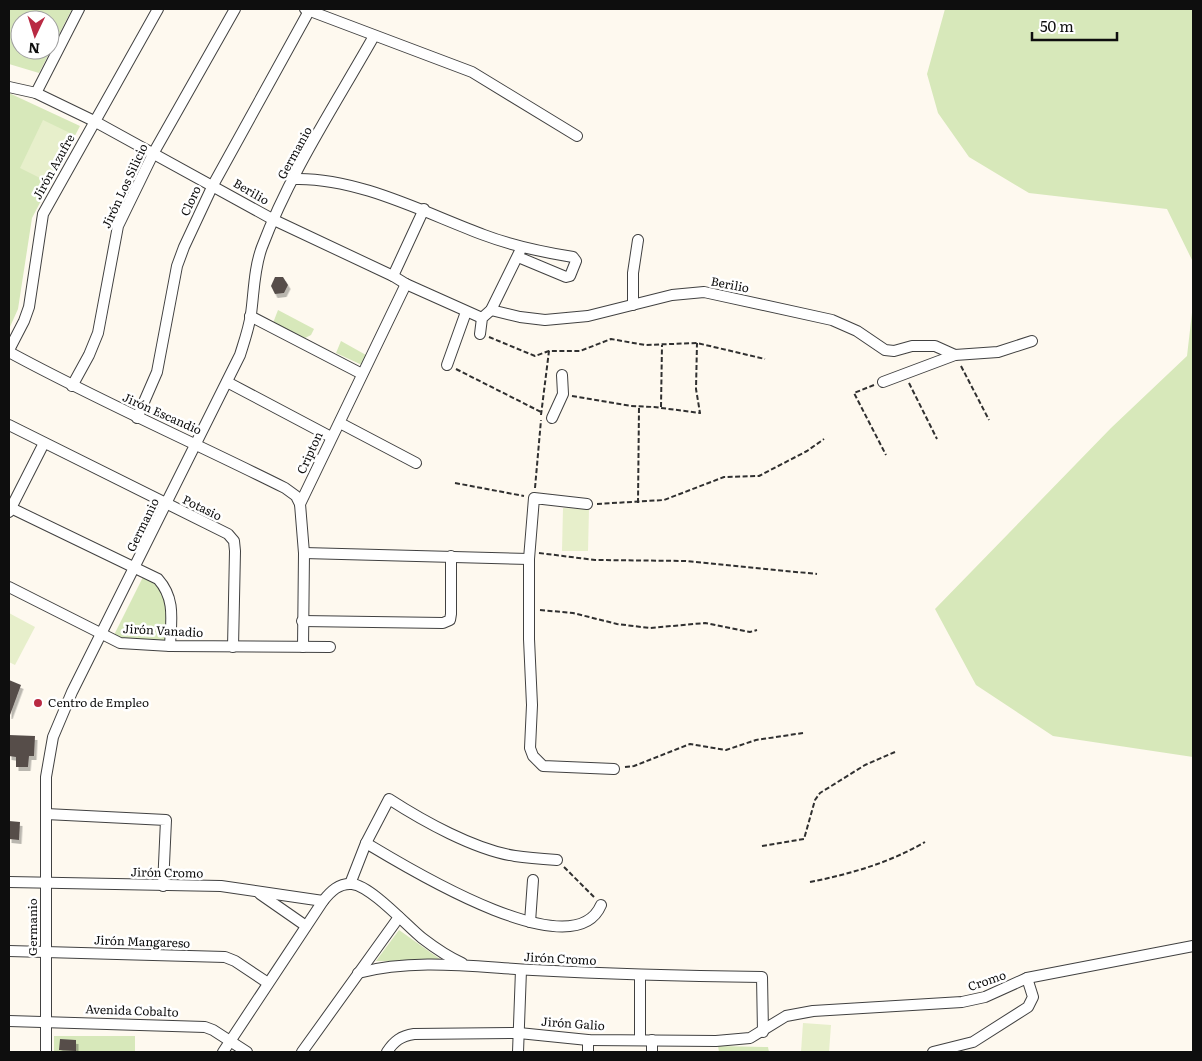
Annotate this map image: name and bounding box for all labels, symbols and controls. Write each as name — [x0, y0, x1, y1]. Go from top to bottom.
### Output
north arrow — [10, 10, 60, 60]
scale bar — [1032, 10, 1117, 42]
text: 50 m — [1040, 14, 1074, 37]
text: N — [27, 39, 41, 59]
street label: Germanio — [272, 123, 316, 182]
street label: Jirón Azufre — [28, 131, 78, 202]
street label: Jirón Los Silicio — [97, 140, 152, 231]
street label: Berilio — [230, 174, 273, 209]
street label: Cloro — [175, 182, 205, 219]
street label: Berilio — [709, 271, 751, 297]
street label: Jirón Escandio — [120, 388, 205, 439]
street label: Cripton — [291, 428, 327, 477]
street label: Potasio — [180, 490, 225, 524]
street label: Germanio — [121, 495, 163, 554]
street label: Jirón Vanadio — [122, 619, 204, 641]
place label: Centro de Empleo — [48, 693, 149, 711]
marker: Centro de Empleo — [32, 697, 44, 709]
street label: Jirón Cromo — [130, 862, 204, 882]
street label: Germanio — [23, 898, 41, 956]
street label: Jirón Mangareso — [93, 930, 191, 952]
street label: Jirón Cromo — [523, 947, 597, 969]
street label: Cromo — [965, 965, 1008, 995]
street label: Avenida Cobalto — [85, 999, 179, 1021]
street label: Jirón Galio — [541, 1012, 606, 1034]

